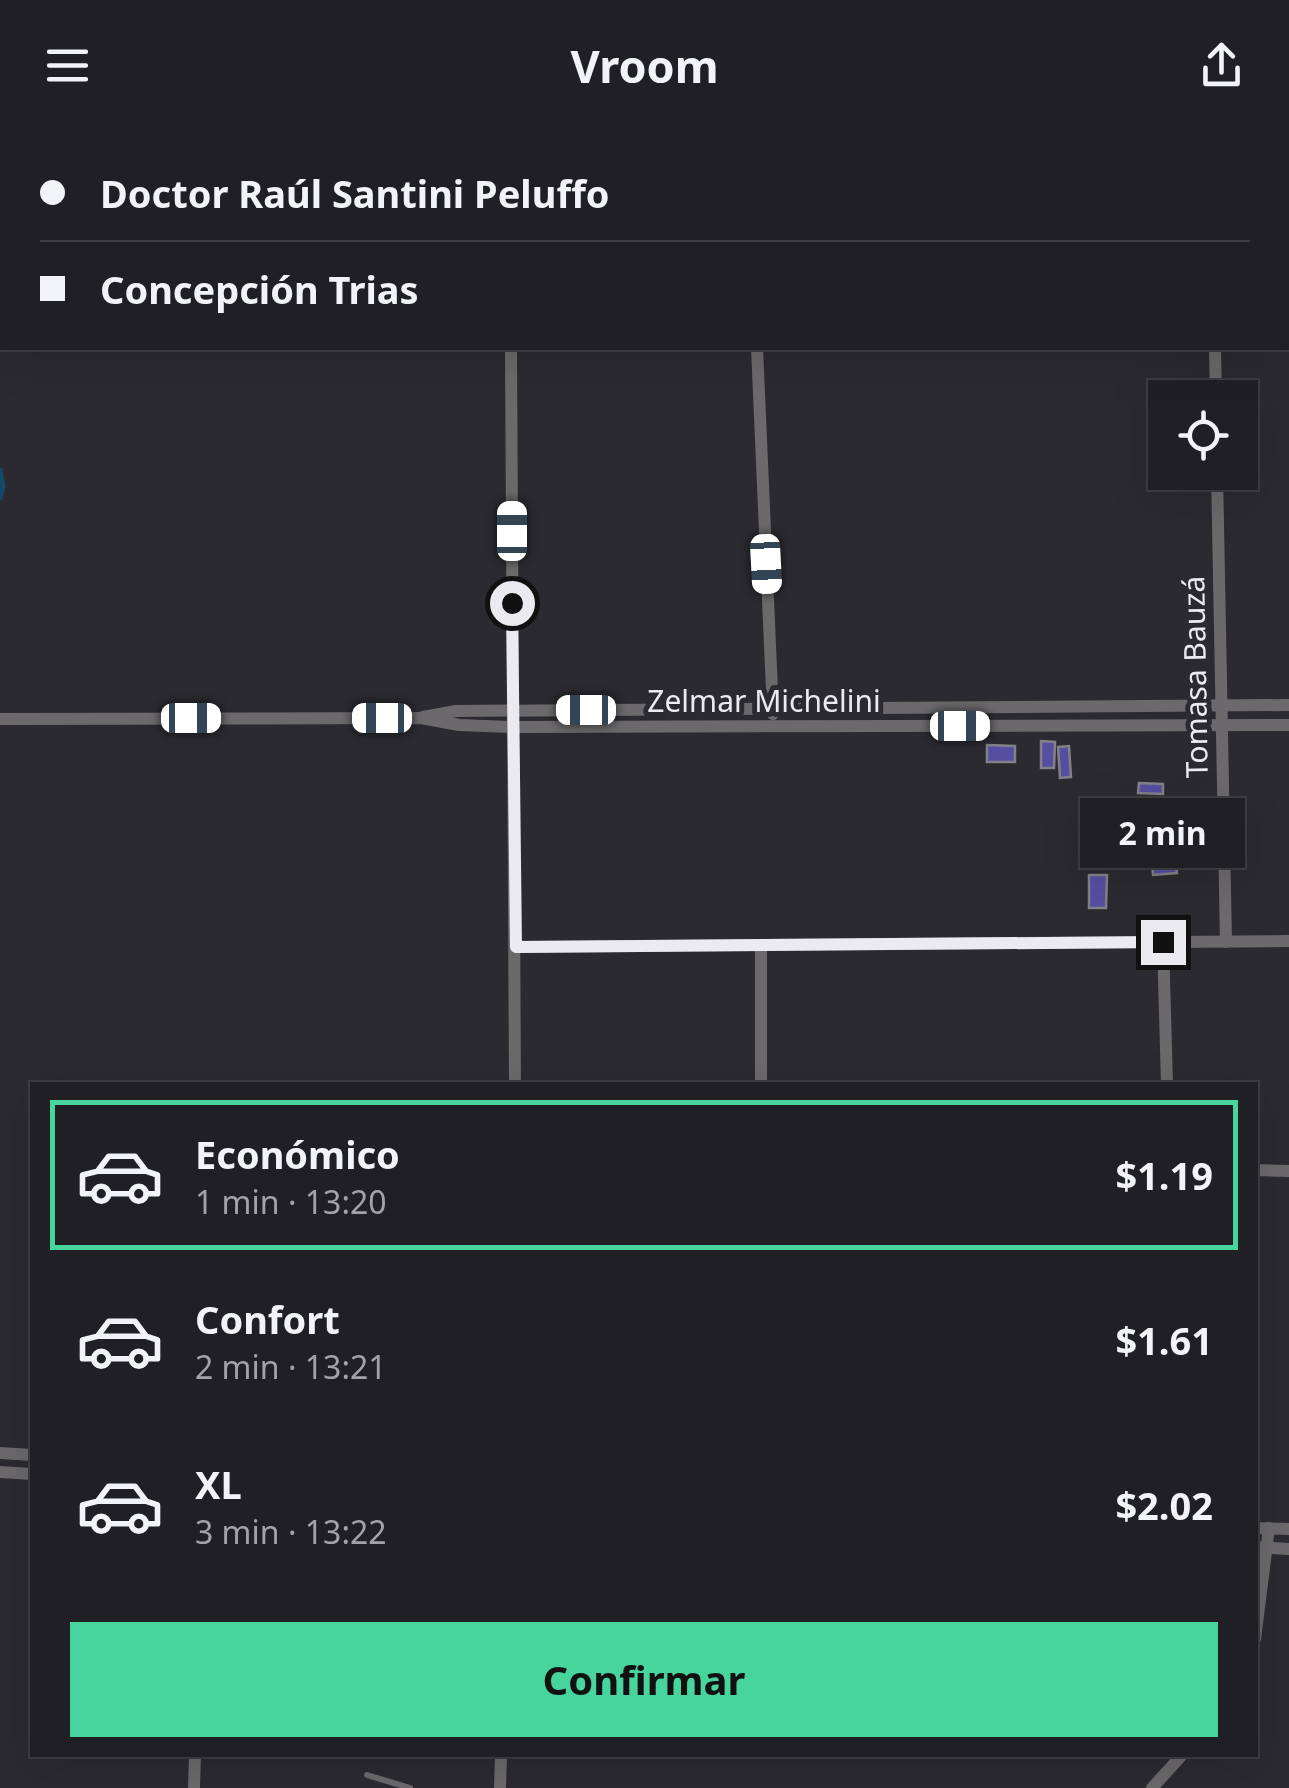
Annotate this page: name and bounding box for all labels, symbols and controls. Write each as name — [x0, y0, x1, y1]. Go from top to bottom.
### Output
text: Vroom — [570, 35, 719, 96]
icon: menu — [40, 38, 95, 93]
icon: share — [1194, 38, 1249, 93]
text: Doctor Raúl Santini Peluffo — [100, 167, 609, 219]
text: Concepción Trias — [100, 263, 419, 315]
map controls — [1148, 380, 1258, 490]
button: locate — [1148, 380, 1258, 490]
car — [497, 501, 527, 561]
car — [749, 533, 783, 595]
street label: Tomasa Bauzá — [1172, 575, 1217, 779]
route start — [490, 581, 535, 626]
street label: Zelmar Michelini — [647, 680, 881, 721]
car — [556, 695, 616, 725]
car — [161, 703, 221, 733]
car — [352, 703, 412, 733]
car — [930, 711, 990, 741]
callout: 2 min — [1080, 797, 1246, 867]
text: 2 min — [1118, 811, 1207, 854]
route end — [1141, 920, 1186, 965]
text: Económico — [195, 1128, 400, 1180]
icon: car — [75, 1130, 165, 1220]
text: $1.19 — [1115, 1149, 1213, 1201]
text: 1 min · 13:20 — [195, 1180, 387, 1223]
text: Confort — [195, 1293, 340, 1345]
icon: car — [75, 1295, 165, 1385]
text: $1.61 — [1115, 1314, 1213, 1366]
text: 2 min · 13:21 — [195, 1345, 387, 1388]
text: XL — [195, 1458, 242, 1510]
icon: car — [75, 1460, 165, 1550]
text: $2.02 — [1115, 1479, 1213, 1531]
text: 3 min · 13:22 — [195, 1510, 387, 1553]
button: Confirmar — [70, 1622, 1218, 1737]

